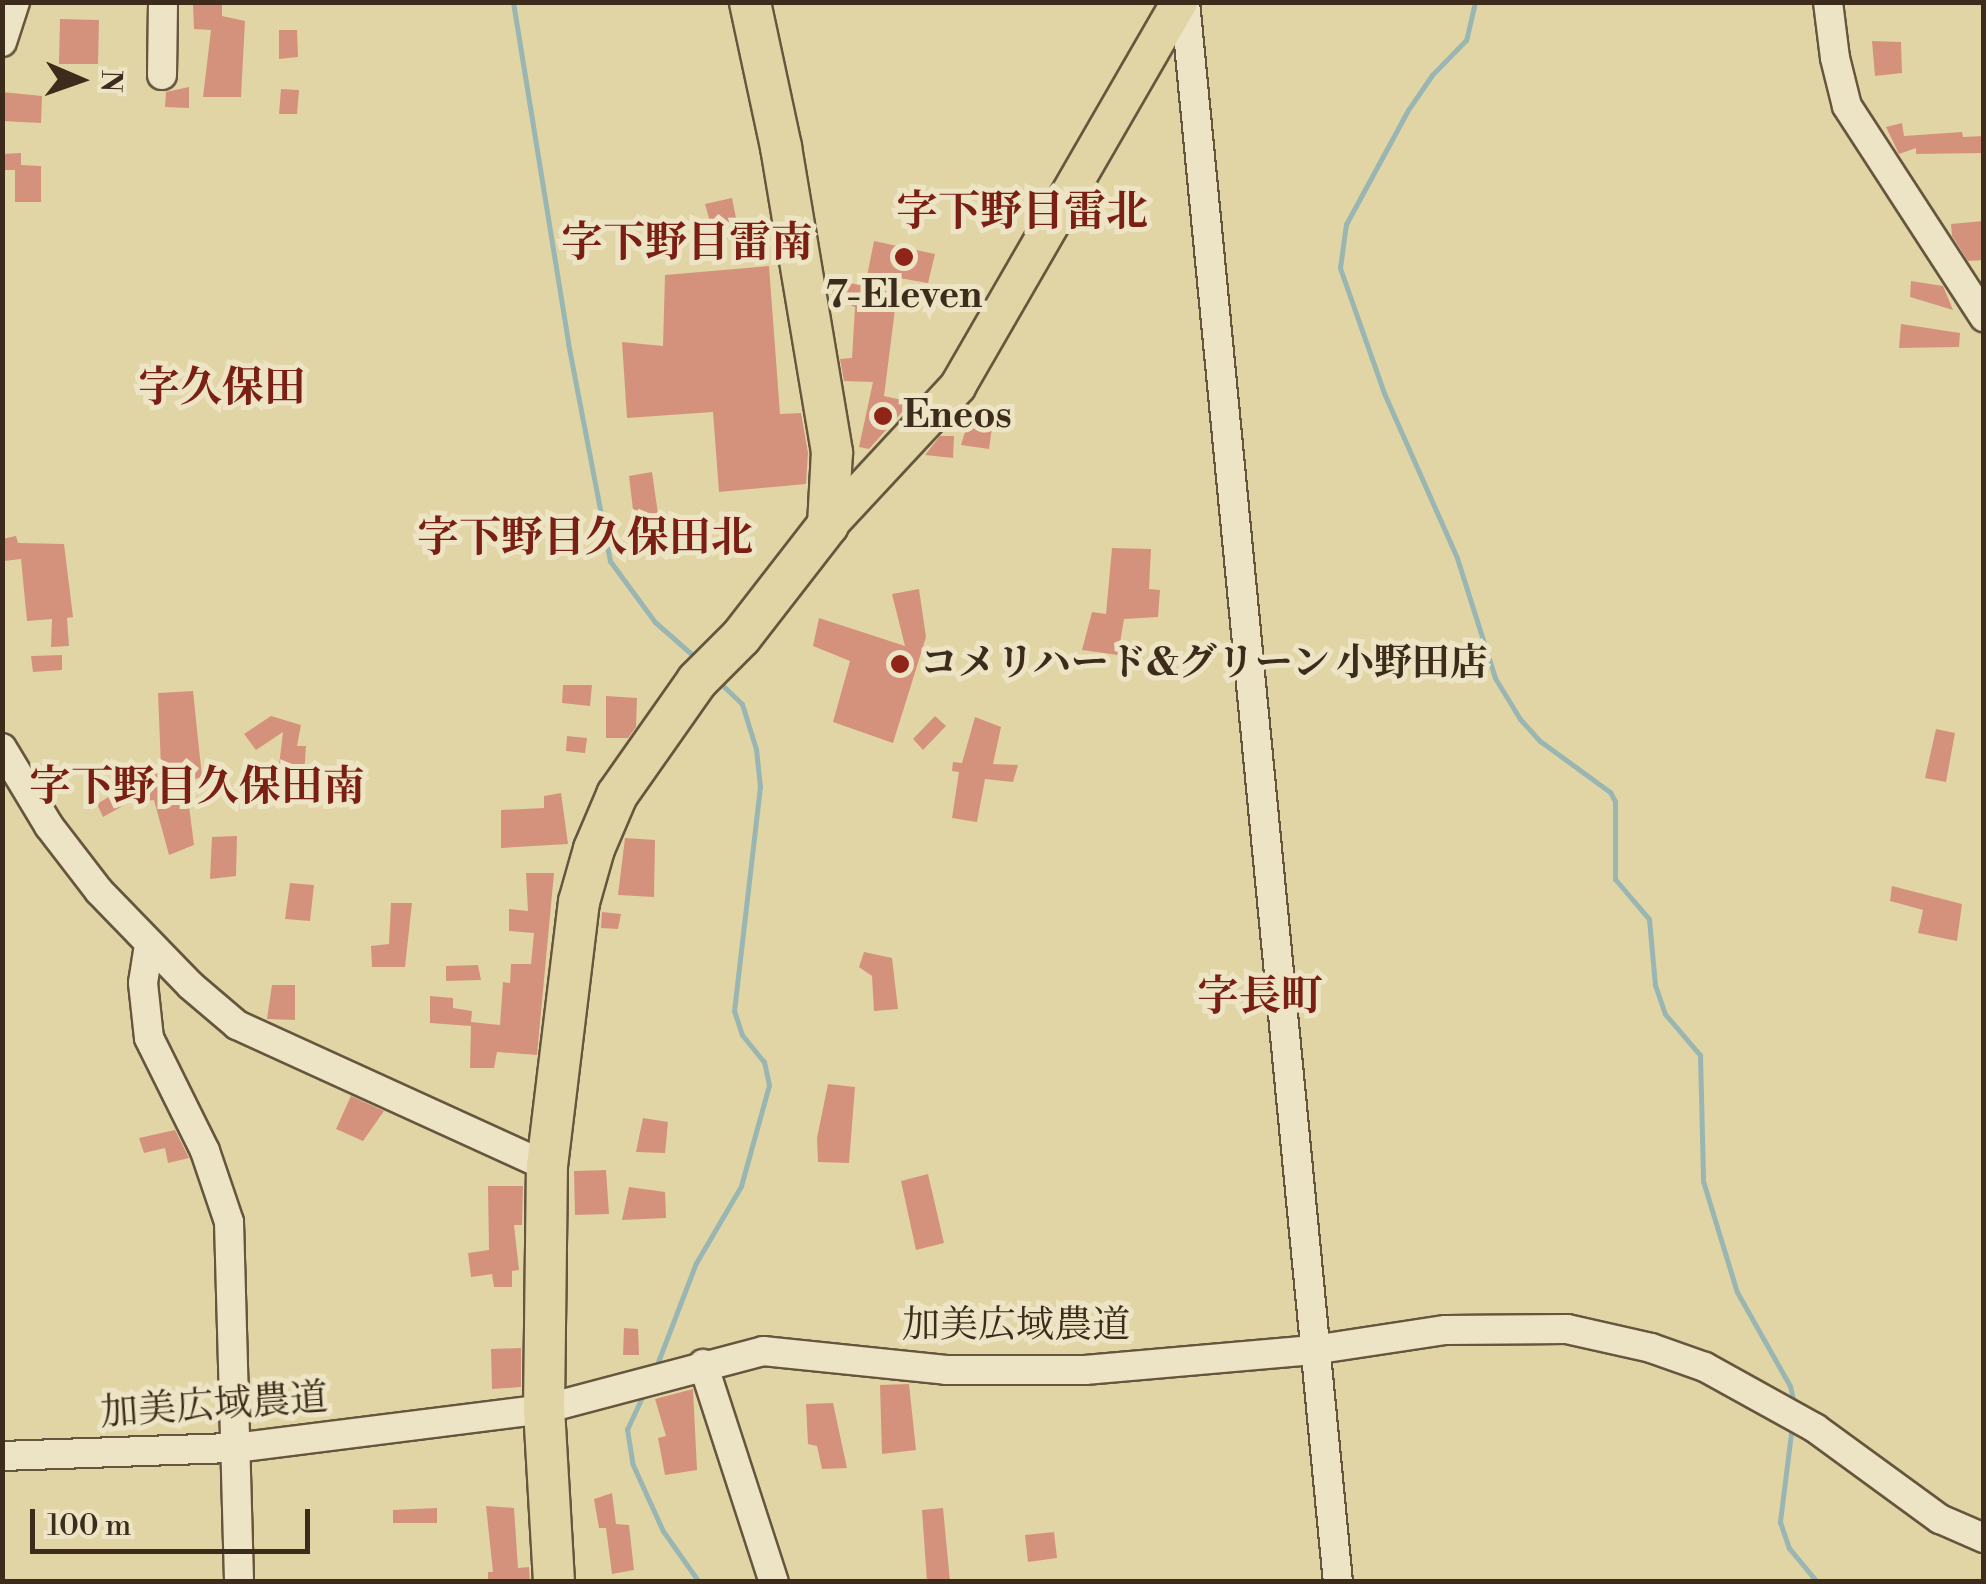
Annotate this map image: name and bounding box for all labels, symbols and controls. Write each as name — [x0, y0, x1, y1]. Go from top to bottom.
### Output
north arrow — [30, 30, 130, 130]
text: N — [93, 69, 128, 93]
district label: 字下野目雷北 — [896, 188, 1148, 238]
district label: 字下野目雷南 — [561, 219, 813, 269]
marker: 7-Eleven — [893, 246, 915, 268]
place label: 7-Eleven — [826, 273, 982, 319]
district label: 字久保田 — [138, 364, 306, 414]
place label: Eneos — [903, 393, 1012, 439]
marker: Eneos — [872, 405, 894, 427]
district label: 字下野目久保田北 — [417, 514, 753, 564]
place label: コメリハード&グリーン 小野田店 — [920, 641, 1490, 687]
marker: コメリハード&グリーン 小野田店 — [889, 653, 911, 675]
district label: 字下野目久保田南 — [29, 763, 365, 813]
district label: 字長町 — [1197, 973, 1323, 1023]
street label: 加美広域農道 — [902, 1303, 1130, 1349]
street label: 加美広域農道 — [99, 1375, 329, 1437]
scale bar — [35, 1489, 315, 1551]
text: 100 m — [47, 1507, 131, 1545]

